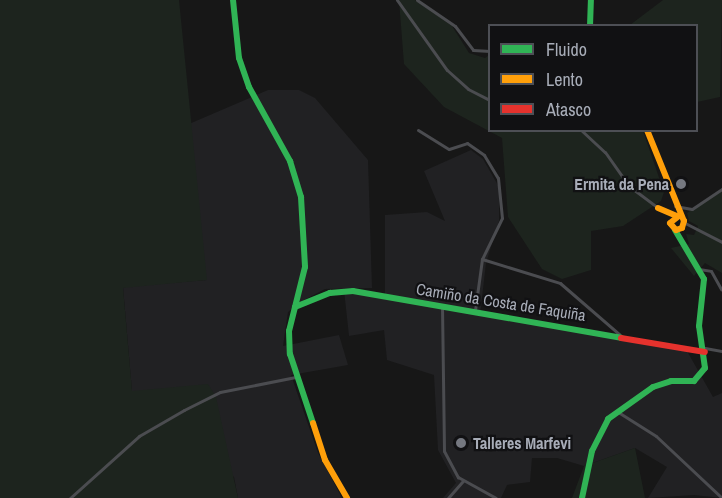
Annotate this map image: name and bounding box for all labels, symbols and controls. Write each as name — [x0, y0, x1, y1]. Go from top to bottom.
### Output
legend — [488, 24, 698, 132]
text: Fluido — [546, 37, 587, 62]
text: Lento — [546, 67, 583, 92]
text: Atasco — [546, 97, 591, 122]
place label: Ermita da Pena — [574, 174, 669, 194]
marker: Ermita da Pena — [674, 177, 688, 191]
street label: Camiño da Costa de Faquiña — [415, 279, 587, 325]
place label: Talleres Marfevi — [473, 433, 571, 453]
marker: Talleres Marfevi — [454, 436, 468, 450]

